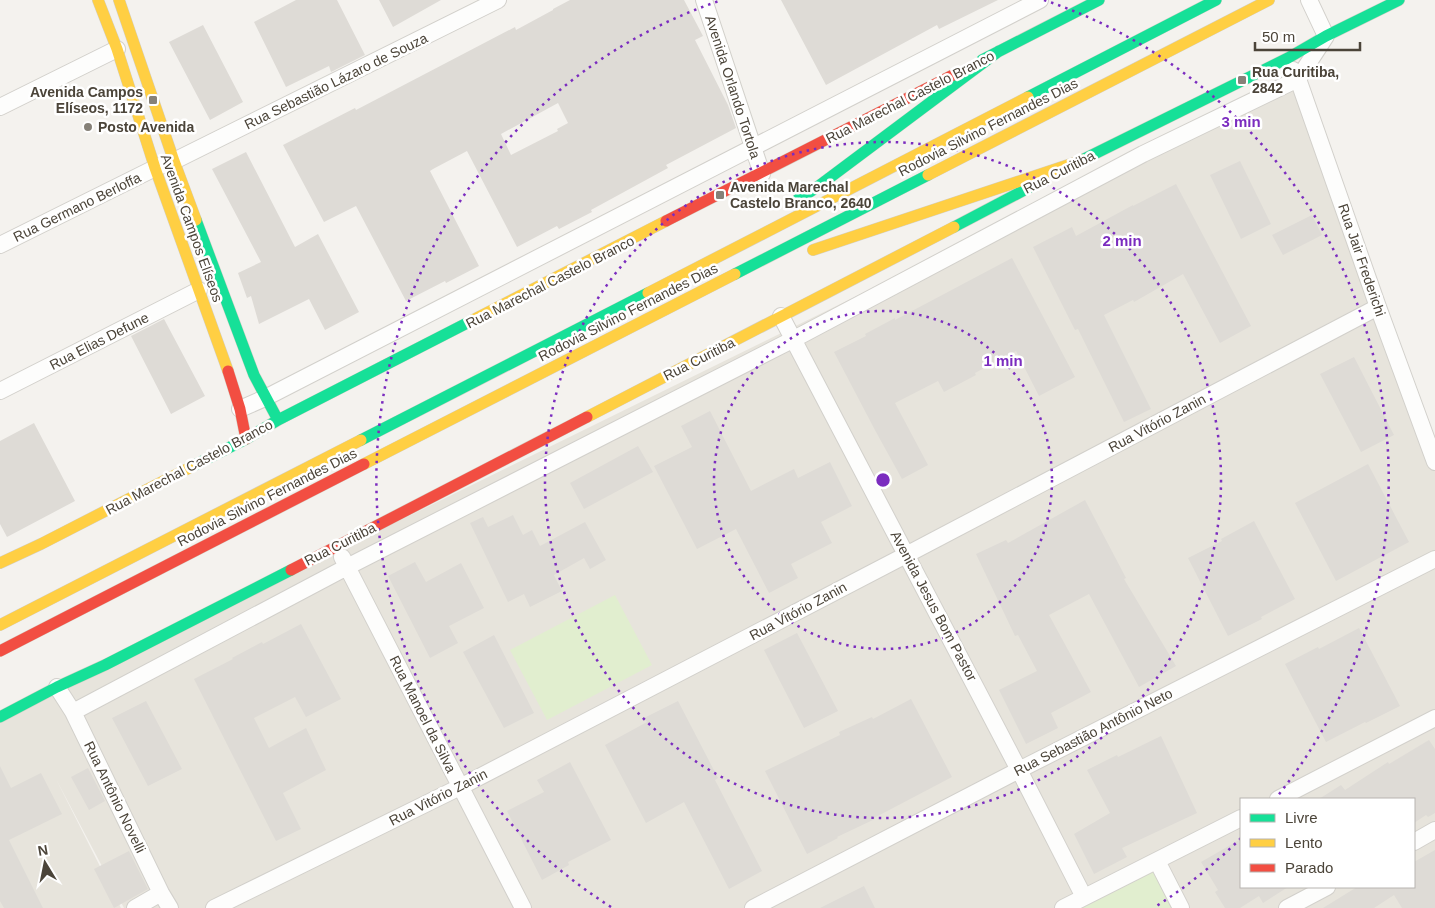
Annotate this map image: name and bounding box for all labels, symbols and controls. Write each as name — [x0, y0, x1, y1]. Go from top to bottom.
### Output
street label: Avenida Orlando Tortola — [702, 13, 764, 161]
scale bar — [1255, 20, 1360, 52]
text: 50 m — [1262, 28, 1295, 45]
street label: Rua Sebastião Lázaro de Souza — [242, 30, 430, 132]
street label: Rua Marechal Castelo Branco — [823, 47, 997, 147]
place label: Rua Curitiba, 2842 — [1252, 64, 1339, 96]
marker: Rua Curitiba, 2842 — [1236, 74, 1248, 86]
street label: Rodovia Silvino Fernandes Dias — [896, 75, 1080, 179]
place label: Avenida Campos Elíseos, 1172 — [30, 84, 143, 116]
marker: Avenida Campos Elíseos, 1172 — [147, 94, 159, 106]
text: 3 min — [1221, 113, 1261, 130]
place label: Posto Avenida — [98, 119, 194, 135]
marker: Posto Avenida — [82, 121, 94, 133]
street label: Rua Curitiba — [1021, 147, 1097, 197]
street label: Avenida Campos Elíseos — [158, 152, 226, 304]
street label: Rua Germano Berloffa — [11, 169, 144, 245]
place label: Avenida Marechal Castelo Branco, 2640 — [730, 179, 872, 211]
marker: Avenida Marechal Castelo Branco, 2640 — [714, 189, 726, 201]
street label: Rua Jair Frederichi — [1335, 201, 1389, 319]
street label: Rua Marechal Castelo Branco — [463, 232, 637, 332]
text: 2 min — [1102, 232, 1142, 249]
street label: Rodovia Silvino Fernandes Dias — [536, 260, 720, 364]
street label: Rua Elias Defune — [47, 309, 151, 373]
street label: Rua Curitiba — [661, 334, 737, 384]
text: 1 min — [983, 352, 1023, 369]
street label: Rua Vitório Zanin — [1106, 391, 1208, 455]
street label: Rua Marechal Castelo Branco — [103, 416, 275, 518]
street label: Rodovia Silvino Fernandes Dias — [175, 445, 359, 549]
centre of rings — [874, 471, 892, 489]
street label: Rua Curitiba — [302, 519, 378, 569]
street label: Avenida Jesus Bom Pastor — [888, 528, 981, 684]
street label: Rua Vitório Zanin — [747, 579, 849, 643]
street label: Rua Manoel da Silva — [387, 653, 460, 775]
street label: Rua Sebastião Antônio Neto — [1011, 685, 1175, 779]
street label: Rua Antônio Novelli — [81, 739, 149, 855]
street label: Rua Vitório Zanin — [386, 765, 490, 829]
legend — [1240, 798, 1415, 888]
text: Livre — [1285, 809, 1318, 826]
text: Lento — [1285, 834, 1323, 851]
north arrow — [20, 838, 70, 888]
text: N — [36, 841, 49, 859]
text: Parado — [1285, 859, 1333, 876]

